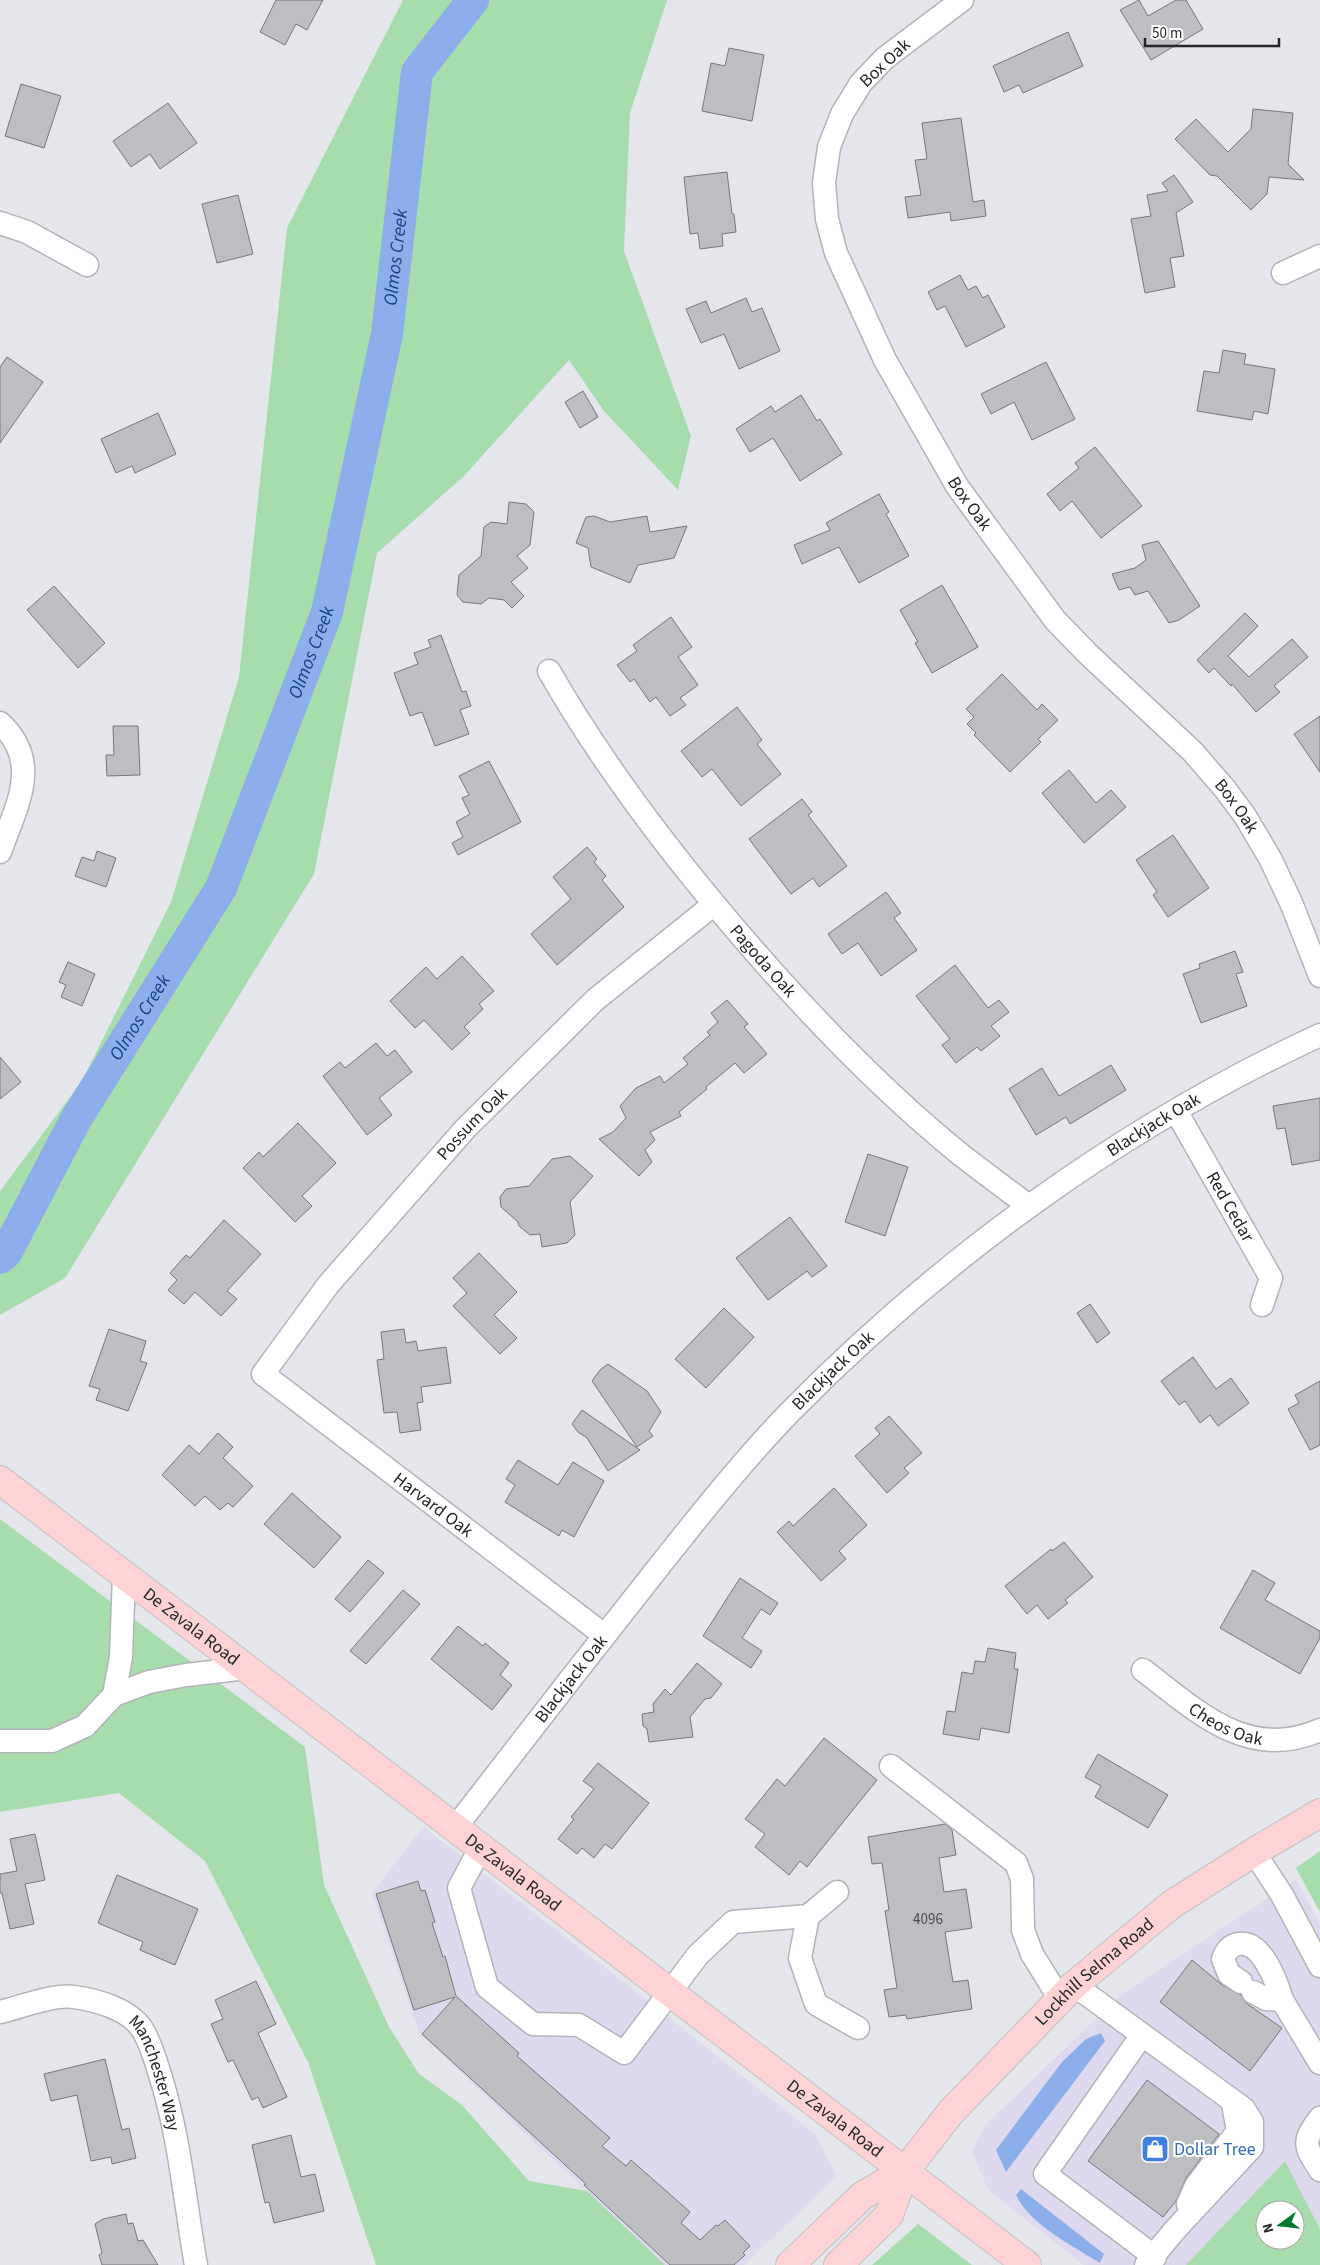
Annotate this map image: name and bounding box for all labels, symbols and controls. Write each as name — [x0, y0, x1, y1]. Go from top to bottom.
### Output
scale bar — [1145, 15, 1279, 47]
text: 50 m — [1152, 23, 1182, 44]
street label: Box Oak — [854, 33, 916, 93]
water label: Olmos Creek — [377, 207, 415, 307]
street label: Box Oak — [942, 472, 998, 536]
water label: Olmos Creek — [281, 603, 342, 703]
street label: Box Oak — [1209, 773, 1265, 838]
street label: Pagoda Oak — [724, 919, 802, 1003]
water label: Olmos Creek — [103, 968, 178, 1066]
street label: Possum Oak — [431, 1081, 513, 1166]
street label: Blackjack Oak — [1102, 1086, 1205, 1162]
street label: Red Cedar — [1200, 1167, 1261, 1247]
street label: Blackjack Oak — [786, 1325, 880, 1416]
street label: Harvard Oak — [388, 1467, 478, 1543]
street label: De Zavala Road — [138, 1581, 245, 1671]
street label: Blackjack Oak — [529, 1629, 613, 1728]
street label: Cheos Oak — [1184, 1696, 1265, 1752]
street label: De Zavala Road — [460, 1827, 567, 1917]
house number: 4096 — [913, 1909, 943, 1930]
street label: Lockhill Selma Road — [1029, 1912, 1159, 2031]
street label: Manchester Way — [123, 2009, 187, 2134]
street label: De Zavala Road — [782, 2073, 888, 2163]
shop icon: Dollar Tree — [1140, 2134, 1170, 2164]
place label: Dollar Tree — [1174, 2137, 1256, 2162]
north arrow — [1255, 2200, 1305, 2250]
text: N — [1258, 2221, 1279, 2235]

